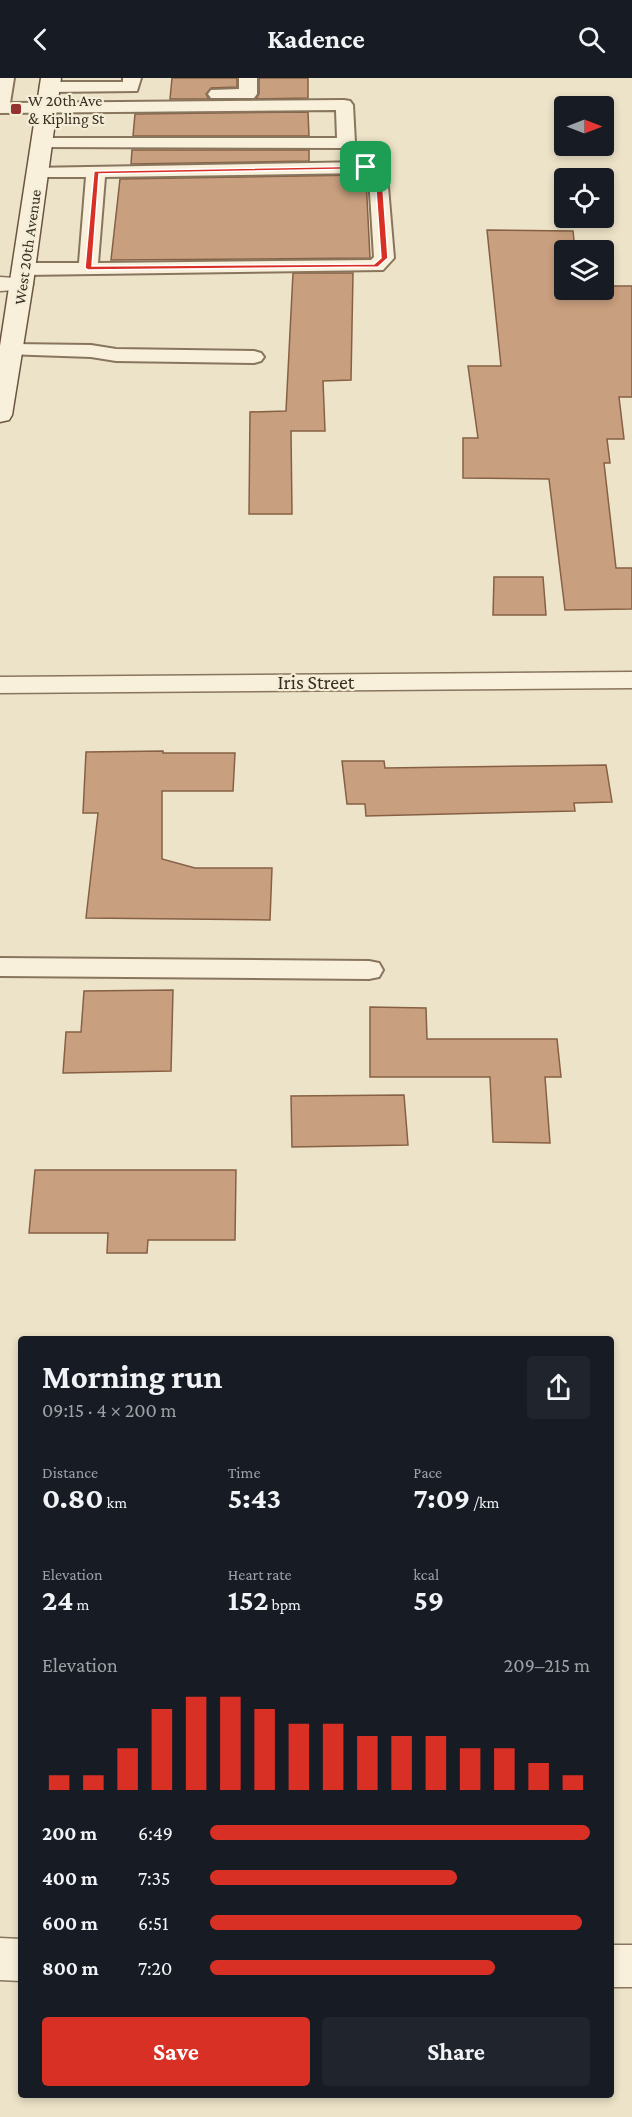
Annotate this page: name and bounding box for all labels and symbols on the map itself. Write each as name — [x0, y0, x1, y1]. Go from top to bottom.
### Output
place label: W 20th Ave & Kipling St — [28, 92, 105, 128]
north arrow — [554, 96, 614, 156]
marker: W 20th Ave & Kipling St — [9, 102, 23, 116]
pin — [340, 141, 391, 192]
street label: West 20th Avenue — [11, 188, 44, 306]
street label: Iris Street — [278, 671, 355, 693]

